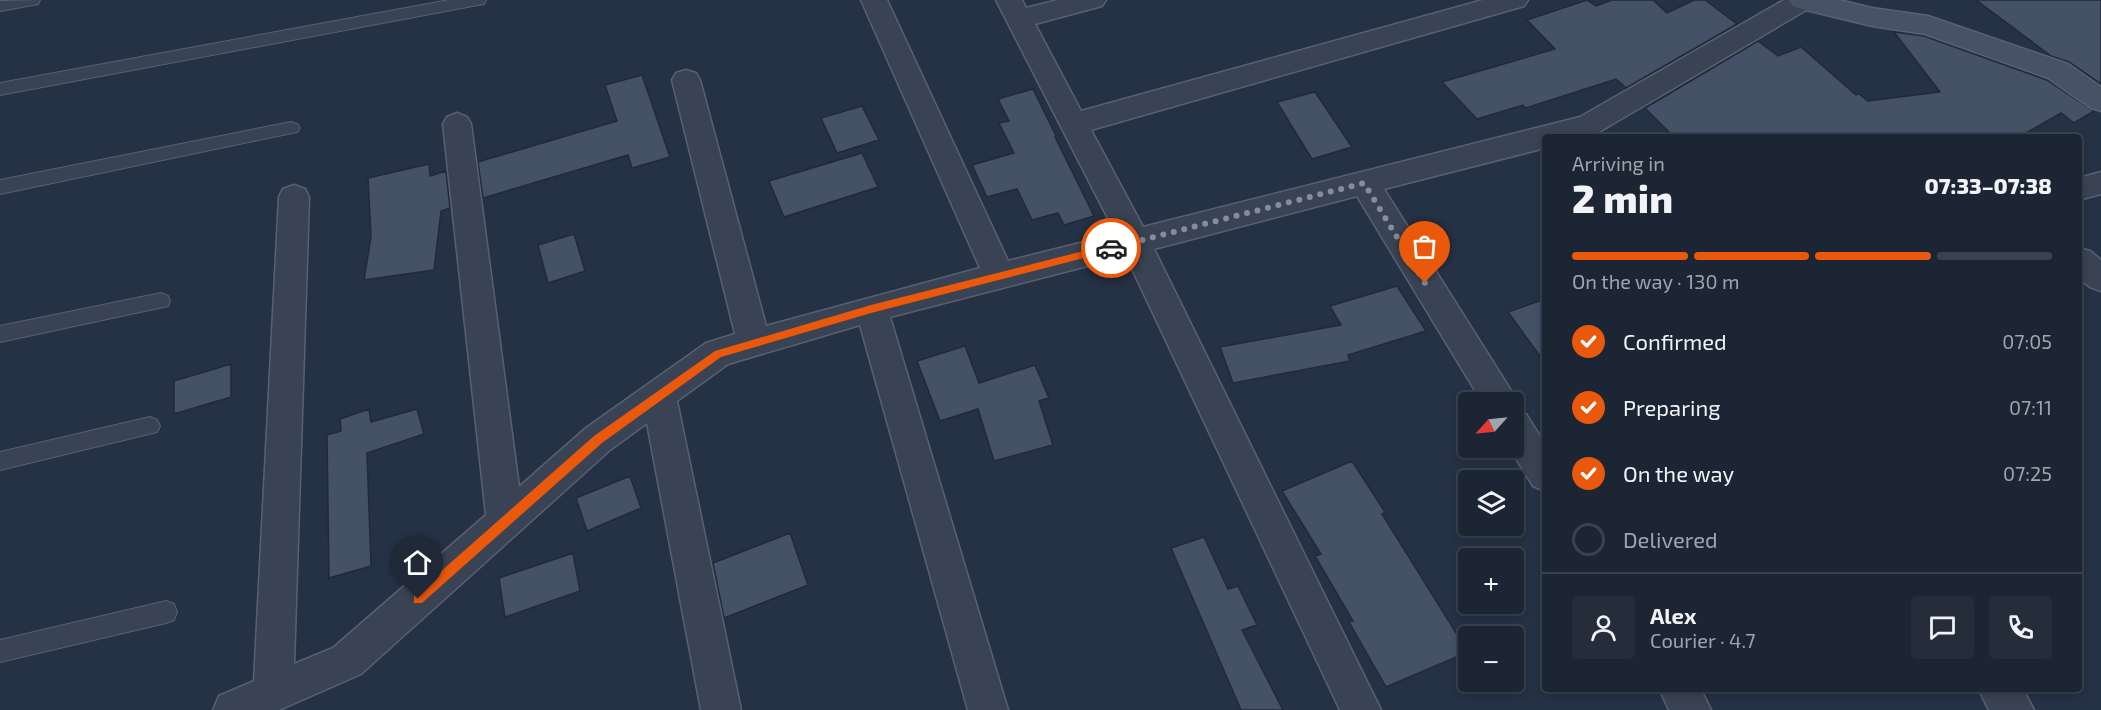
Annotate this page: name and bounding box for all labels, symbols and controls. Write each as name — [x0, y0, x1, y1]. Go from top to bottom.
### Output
text: Arriving in — [1572, 151, 1665, 175]
text: 07:33–07:38 — [1925, 172, 2052, 198]
text: 2 min — [1572, 174, 1673, 221]
courier — [1081, 218, 1141, 278]
pin — [1399, 221, 1450, 283]
icon: bag — [1408, 230, 1441, 263]
icon: car — [1095, 232, 1128, 265]
text: On the way · 130 m — [1572, 269, 1739, 293]
icon: check — [1572, 325, 1605, 358]
text: Confirmed — [1623, 328, 1727, 354]
text: 07:05 — [2002, 329, 2052, 353]
icon: check — [1572, 391, 1605, 424]
north arrow — [1458, 392, 1524, 458]
map controls — [1458, 392, 1524, 692]
text: Preparing — [1623, 394, 1721, 420]
text: 07:11 — [2009, 395, 2052, 419]
icon: check — [1572, 457, 1605, 490]
text: On the way — [1623, 460, 1734, 486]
text: 07:25 — [2003, 461, 2052, 485]
button: layers — [1458, 470, 1524, 536]
text: Delivered — [1623, 526, 1718, 552]
pin — [392, 537, 443, 599]
icon: home — [401, 546, 434, 579]
button: + — [1458, 548, 1524, 614]
button: person — [1572, 596, 1635, 659]
button: chat — [1911, 596, 1974, 659]
button: phone — [1989, 596, 2052, 659]
text: Alex — [1650, 602, 1696, 628]
button: − — [1458, 626, 1524, 692]
text: Courier · 4.7 — [1650, 628, 1756, 652]

